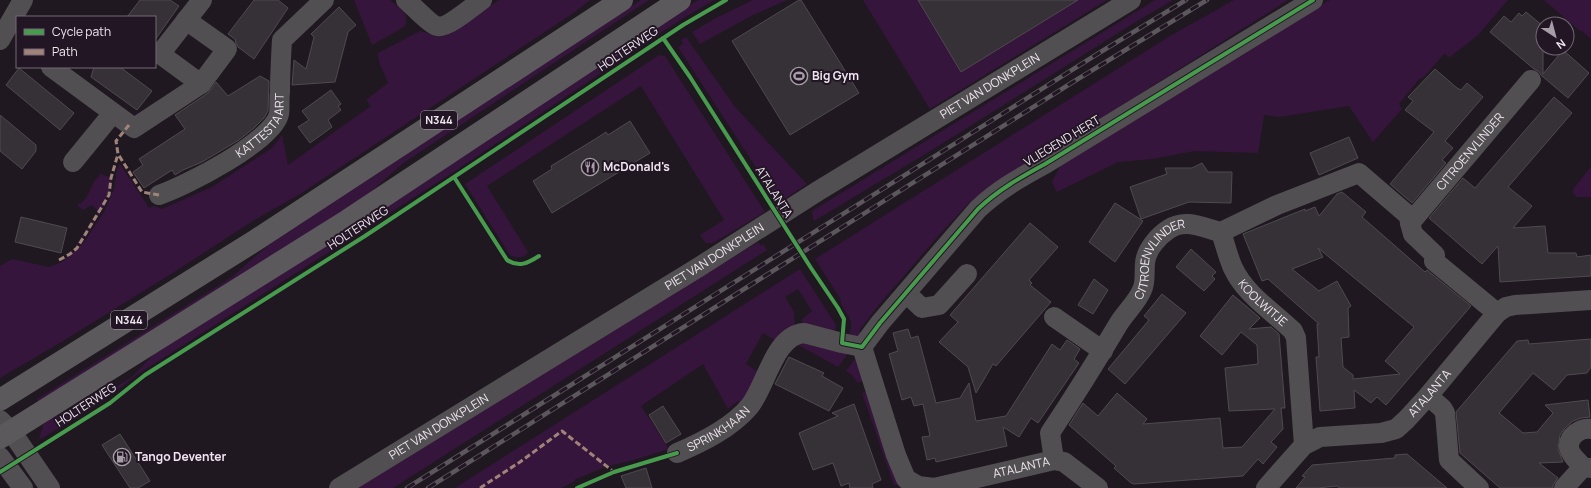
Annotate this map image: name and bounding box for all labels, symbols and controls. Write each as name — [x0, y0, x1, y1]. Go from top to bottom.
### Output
legend — [16, 16, 156, 68]
north arrow — [1535, 16, 1575, 56]
street label: HOLTERWEG — [594, 22, 662, 75]
text: Cycle path — [52, 23, 111, 40]
text: N — [1553, 36, 1569, 53]
text: Path — [52, 43, 78, 60]
street label: PIET VAN DONKPLEIN — [937, 49, 1043, 123]
sports icon: Big Gym — [789, 66, 809, 86]
place label: Big Gym — [812, 67, 859, 84]
street label: KATTESTAART — [232, 92, 288, 161]
street label: CITROENVLINDER — [1432, 109, 1508, 194]
road number: N344 — [421, 111, 457, 129]
street label: VLIEGEND HERT — [1020, 111, 1104, 170]
restaurant icon: McDonald's — [580, 157, 600, 177]
place label: McDonald's — [603, 158, 670, 175]
street label: ATALANTA — [752, 163, 797, 221]
street label: HOLTERWEG — [324, 201, 392, 254]
street label: CITROENVLINDER — [1130, 215, 1186, 303]
street label: PIET VAN DONKPLEIN — [661, 219, 767, 294]
street label: KOOLWITJE — [1234, 276, 1291, 330]
road number: N344 — [111, 311, 147, 329]
street label: ATALANTA — [1404, 365, 1455, 420]
street label: HOLTERWEG — [52, 378, 120, 431]
street label: PIET VAN DONKPLEIN — [385, 389, 492, 463]
street label: SPRINKHAAN — [684, 402, 754, 456]
fuel station icon: Tango Deventer — [112, 447, 132, 467]
place label: Tango Deventer — [135, 448, 226, 465]
street label: ATALANTA — [991, 452, 1052, 482]

